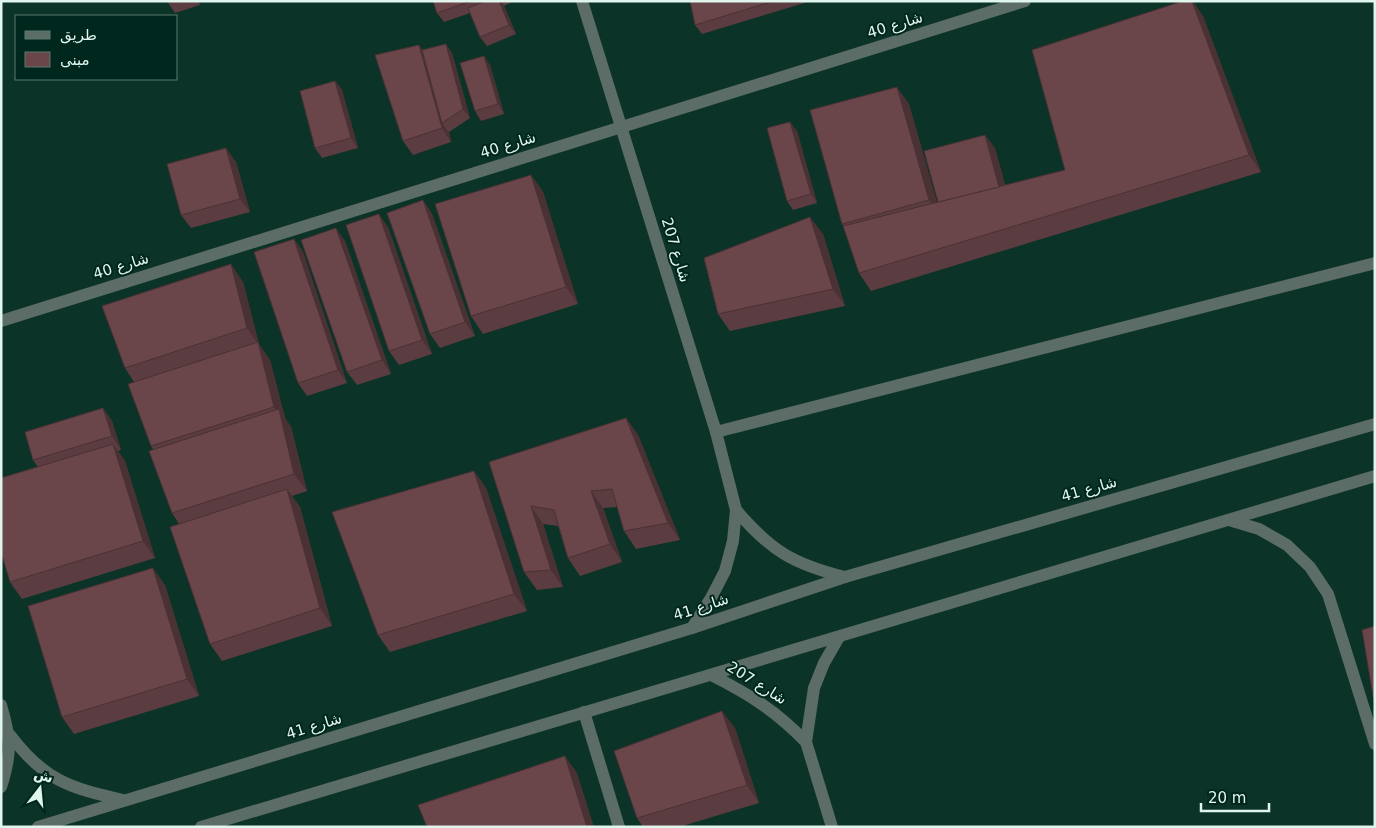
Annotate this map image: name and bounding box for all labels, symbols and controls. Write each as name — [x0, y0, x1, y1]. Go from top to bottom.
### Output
street label: شارع 40 — [865, 8, 925, 42]
legend — [15, 15, 178, 80]
text: طريق — [60, 26, 97, 44]
text: مبنى — [60, 51, 90, 69]
street label: شارع 40 — [478, 128, 538, 162]
street label: شارع 207 — [658, 215, 694, 285]
street label: شارع 40 — [91, 249, 151, 283]
street label: شارع 41 — [1059, 472, 1119, 506]
street label: شارع 41 — [671, 590, 731, 624]
street label: شارع 207 — [724, 658, 790, 708]
street label: شارع 41 — [284, 709, 344, 743]
north arrow — [15, 763, 65, 813]
text: ش — [32, 765, 55, 786]
scale bar — [1201, 780, 1268, 812]
text: 20 m — [1208, 789, 1246, 807]

